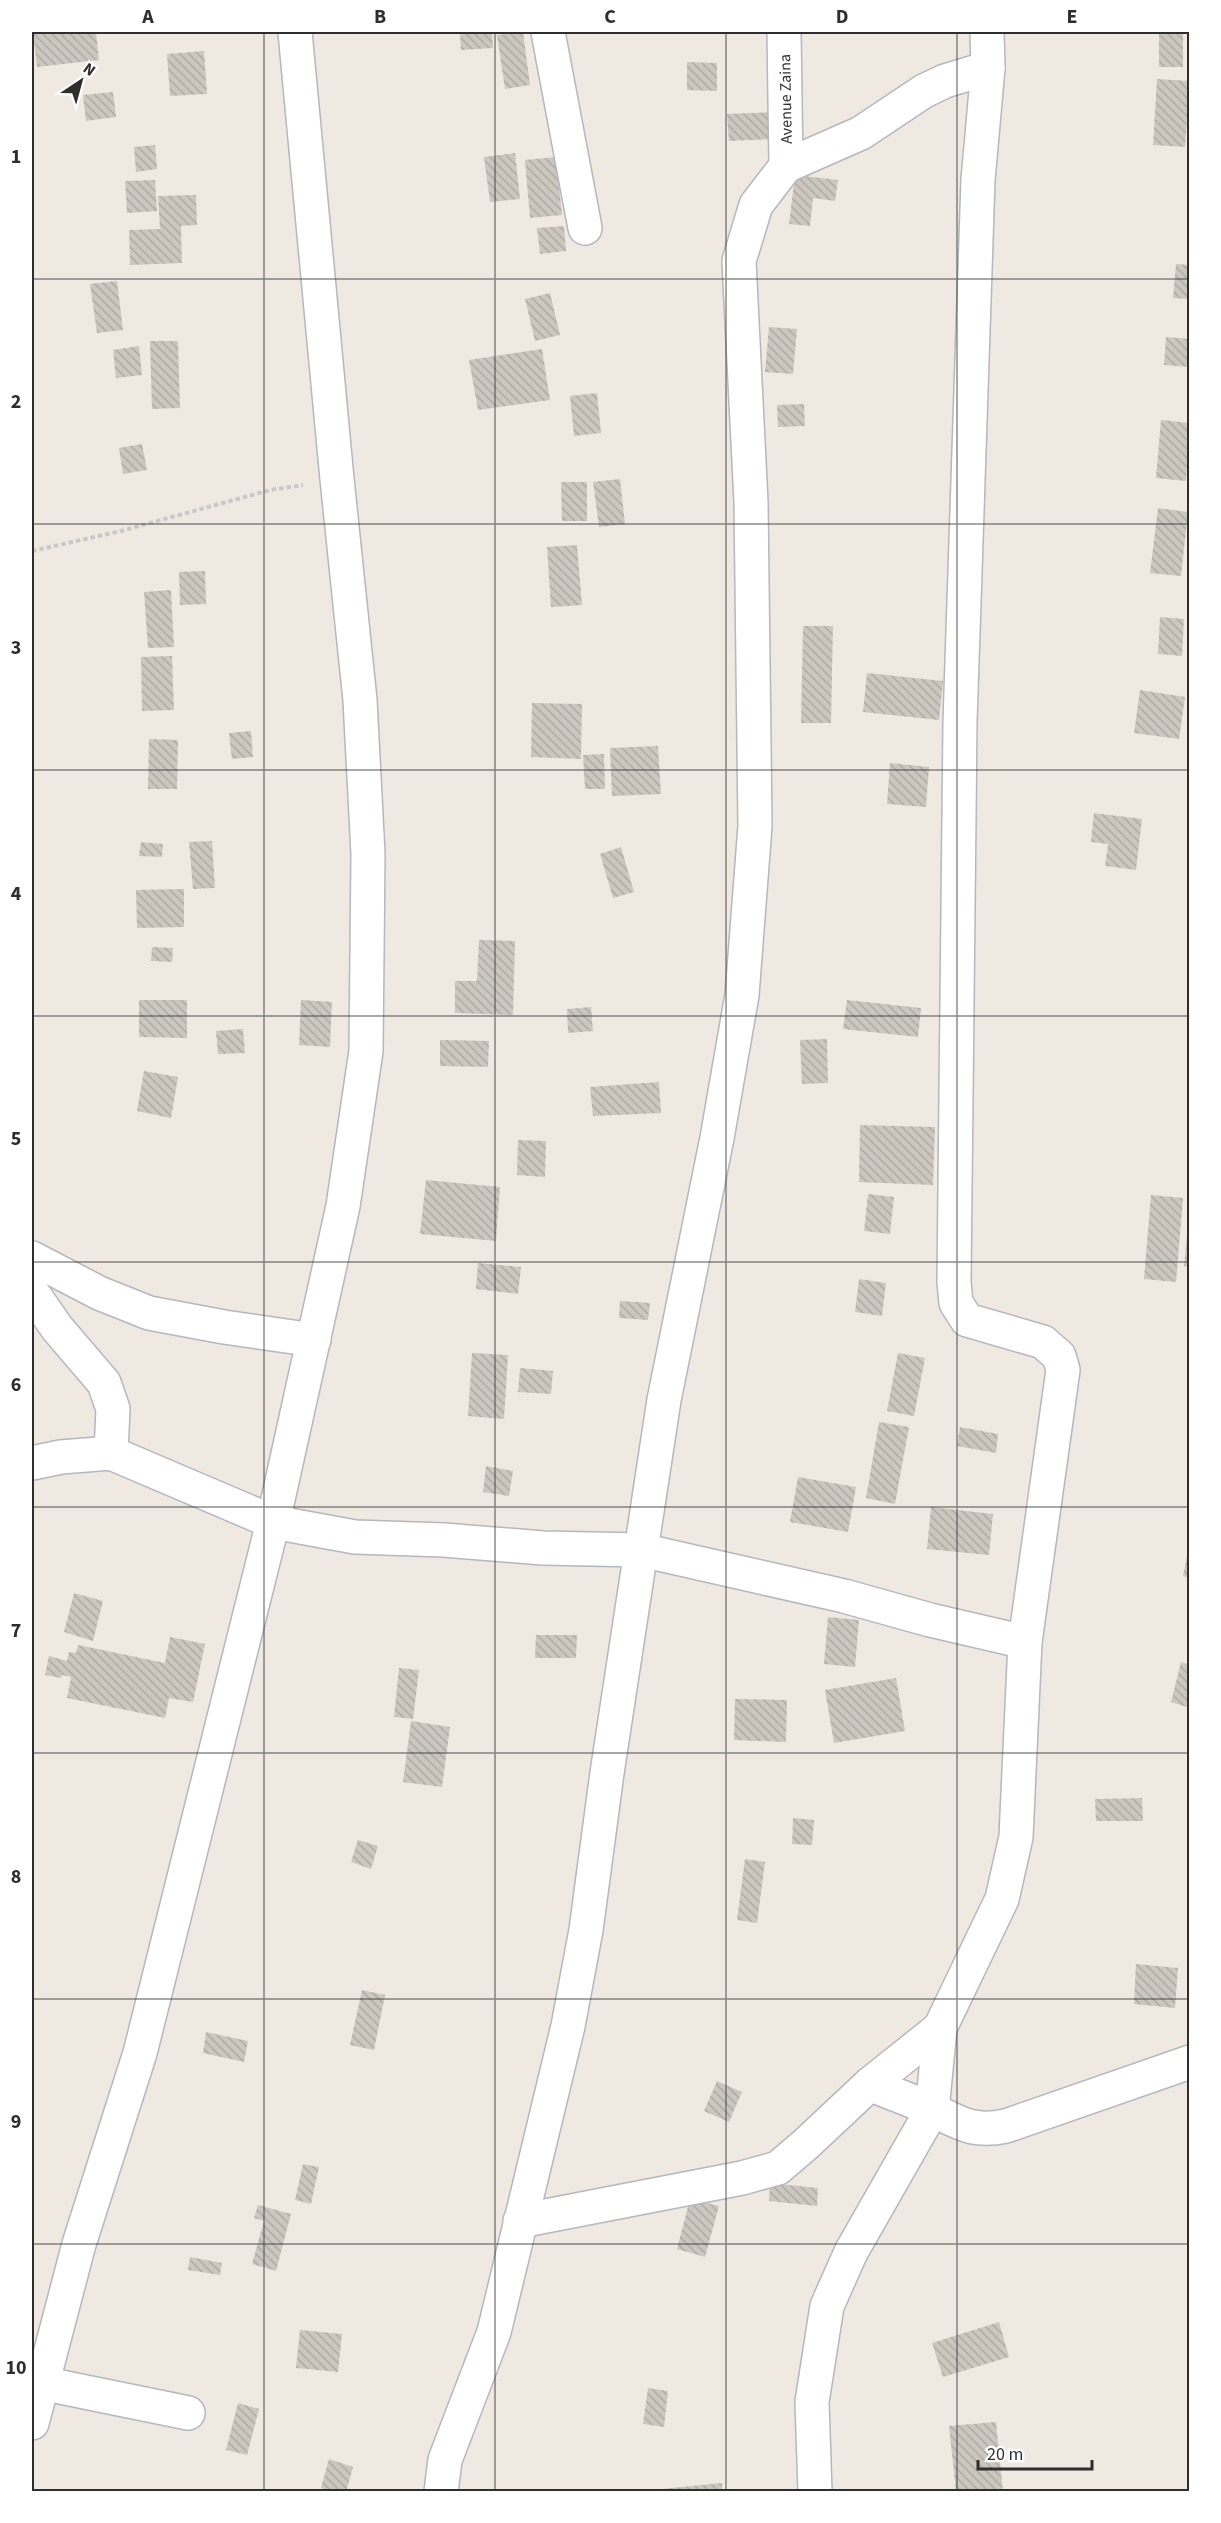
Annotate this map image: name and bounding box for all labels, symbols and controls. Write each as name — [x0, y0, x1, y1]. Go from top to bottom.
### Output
text: A — [141, 3, 154, 31]
text: B — [374, 3, 386, 31]
text: C — [604, 3, 616, 31]
text: D — [836, 3, 848, 31]
text: E — [1067, 3, 1077, 31]
north arrow — [51, 51, 111, 111]
street label: Avenue Zaina — [774, 54, 798, 144]
text: N — [78, 58, 100, 82]
text: 1 — [11, 143, 21, 171]
text: 2 — [11, 388, 21, 416]
text: 3 — [11, 634, 21, 662]
text: 4 — [11, 880, 22, 908]
text: 5 — [11, 1125, 21, 1153]
text: 6 — [11, 1371, 21, 1399]
text: 7 — [11, 1617, 21, 1645]
text: 8 — [11, 1863, 21, 1891]
text: 9 — [11, 2108, 21, 2136]
text: 10 — [5, 2354, 27, 2382]
scale bar — [978, 2433, 1092, 2471]
text: 20 m — [987, 2442, 1023, 2467]

